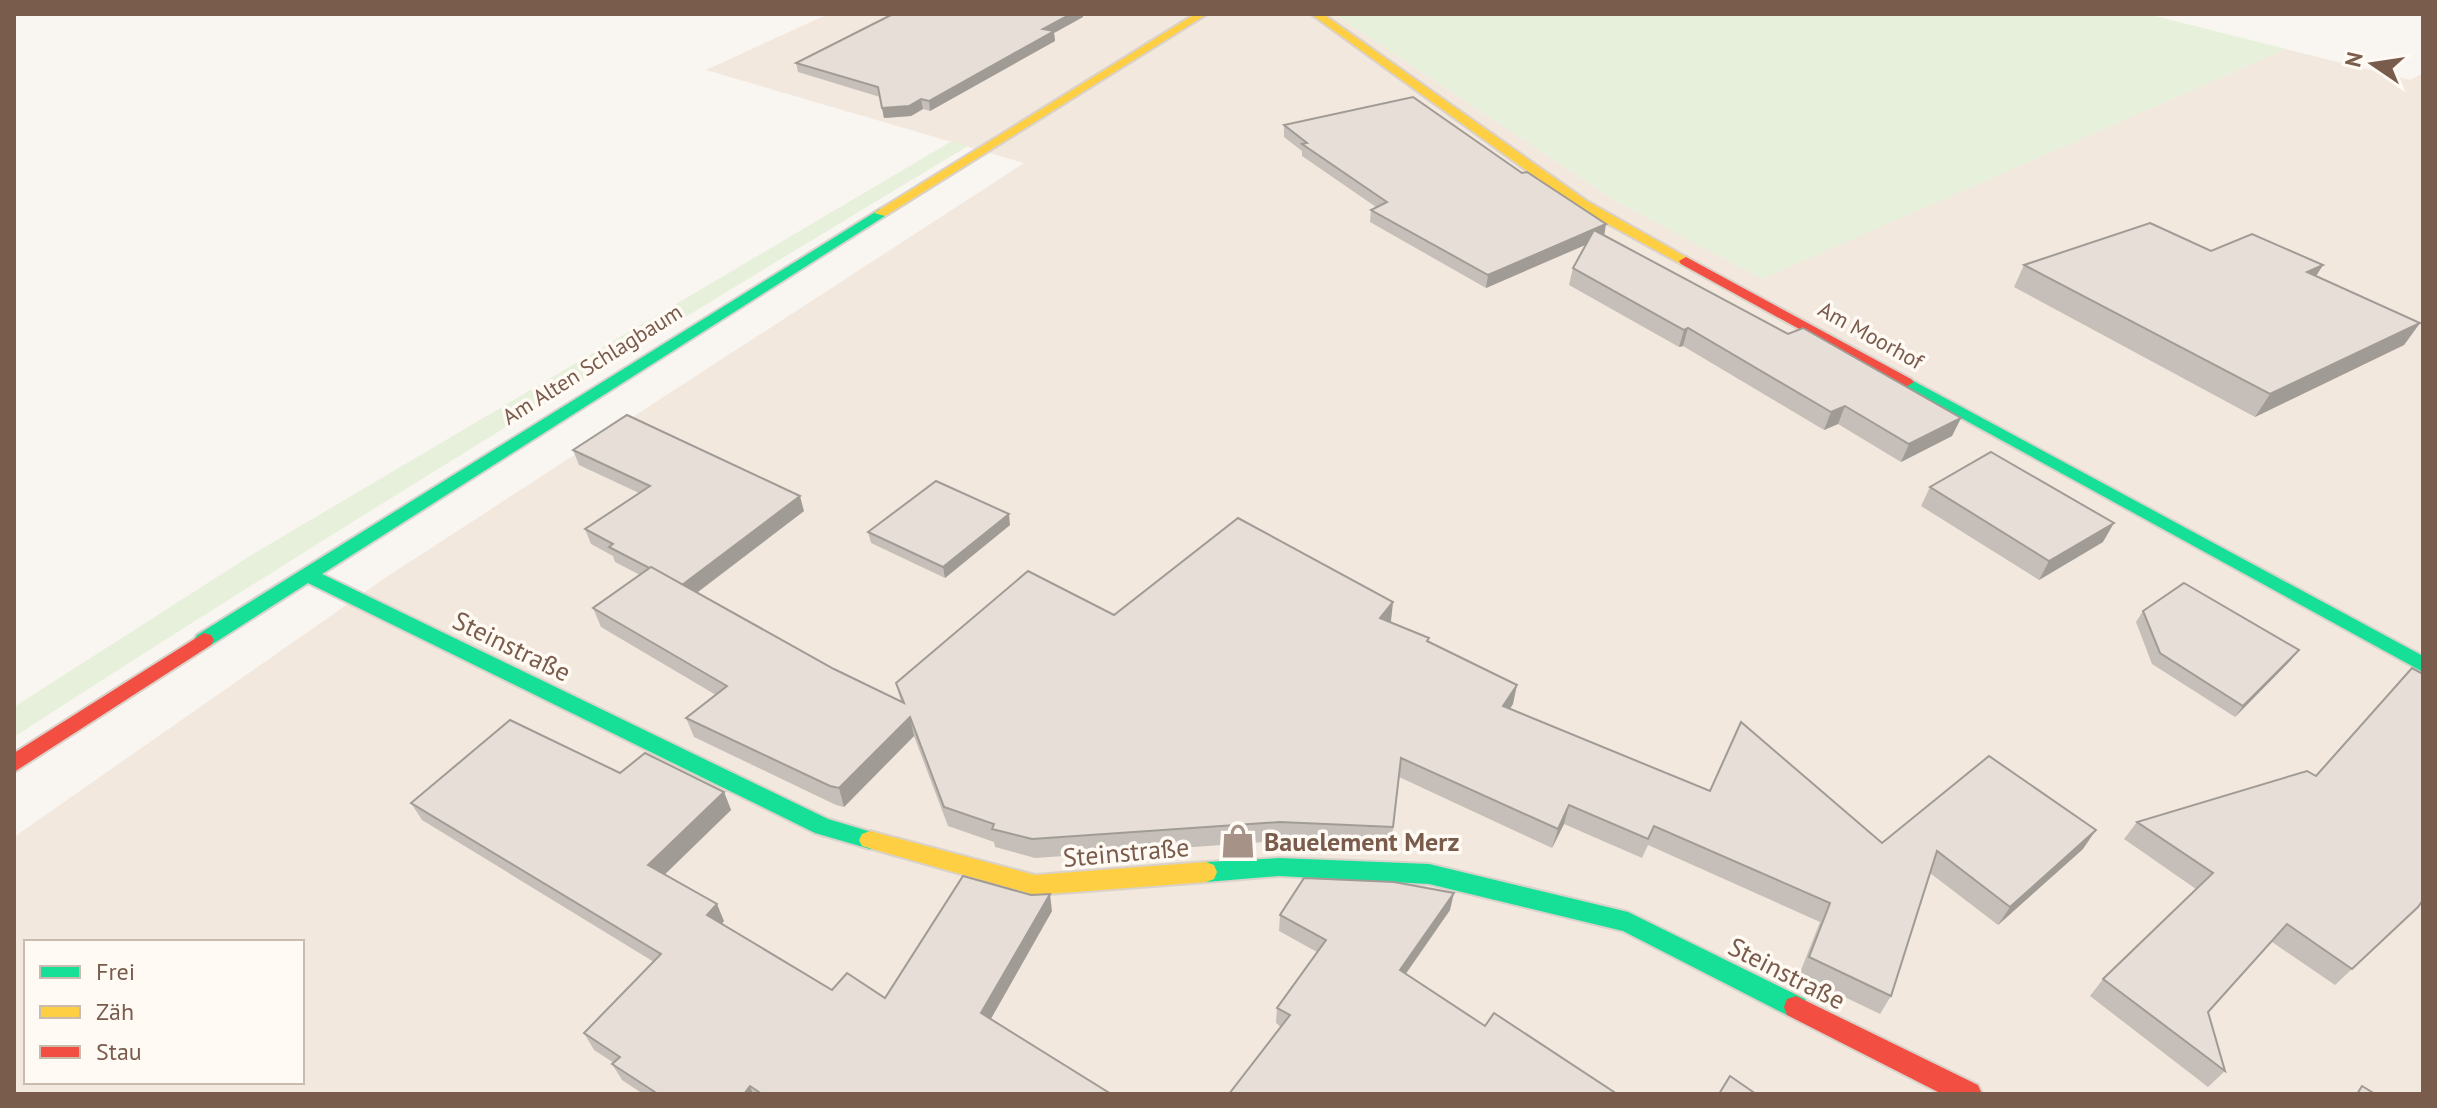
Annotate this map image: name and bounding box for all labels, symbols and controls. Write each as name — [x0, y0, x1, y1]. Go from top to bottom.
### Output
north arrow — [2333, 24, 2413, 104]
text: N — [2338, 49, 2369, 70]
street label: Am Moorhof — [1814, 295, 1929, 376]
street label: Am Alten Schlagbaum — [497, 297, 687, 431]
street label: Steinstraße — [448, 603, 576, 689]
shop icon: Bauelement Merz — [1219, 822, 1257, 860]
place label: Bauelement Merz — [1264, 825, 1459, 858]
street label: Steinstraße — [1061, 830, 1191, 874]
street label: Steinstraße — [1723, 930, 1851, 1016]
legend — [24, 940, 304, 1084]
text: Frei — [96, 956, 135, 987]
text: Zäh — [96, 996, 134, 1027]
text: Stau — [96, 1036, 142, 1067]

